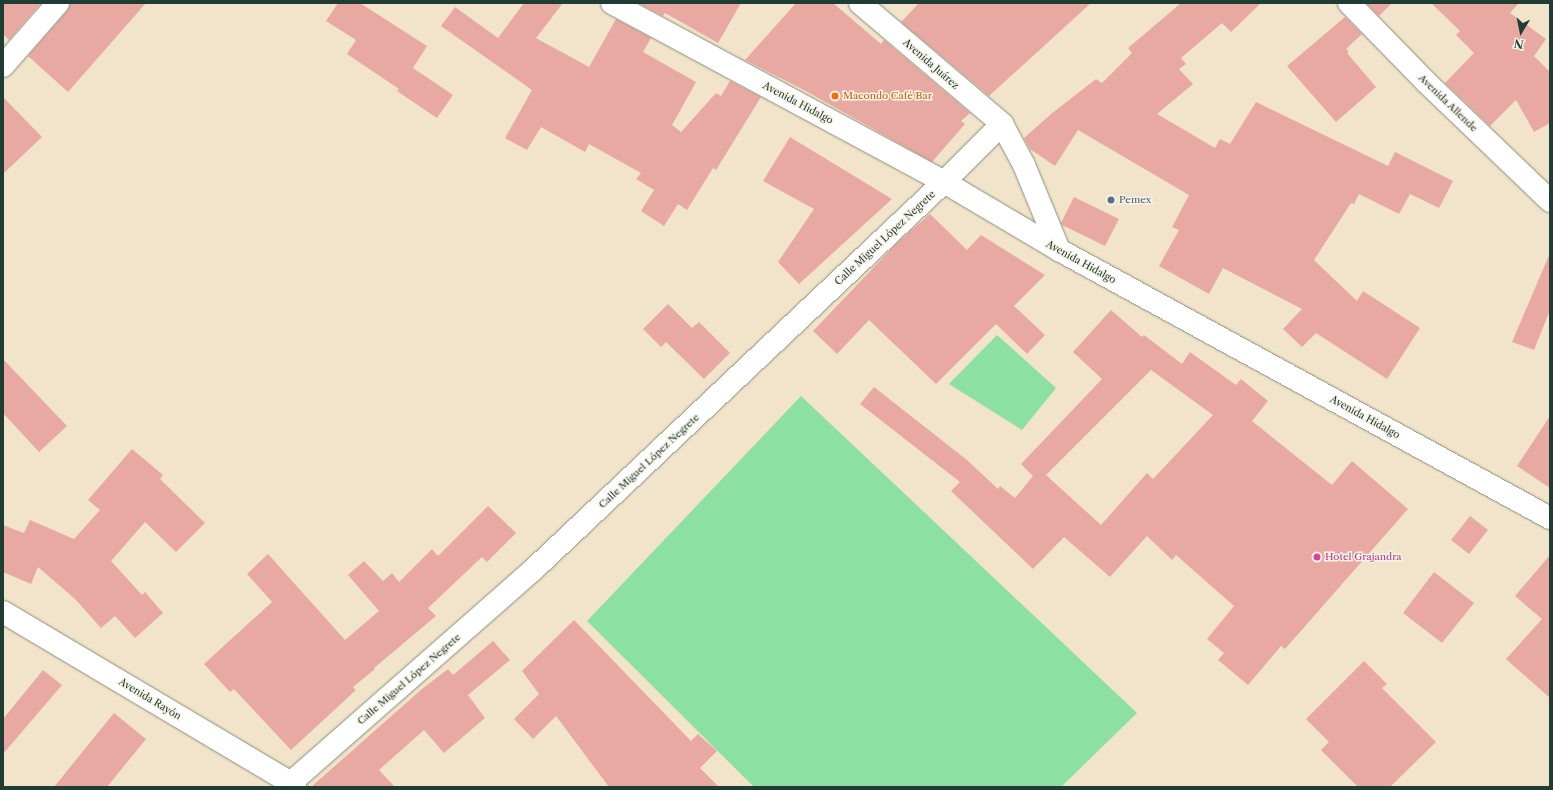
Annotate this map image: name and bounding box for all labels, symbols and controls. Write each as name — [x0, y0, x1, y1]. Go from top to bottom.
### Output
north arrow — [1501, 12, 1541, 52]
street label: Avenida Juárez — [900, 36, 962, 92]
text: N — [1513, 36, 1525, 52]
street label: Avenida Allende — [1416, 72, 1480, 134]
street label: Avenida Hidalgo — [761, 79, 835, 127]
place label: Macondo Café Bar — [843, 90, 932, 102]
marker: Macondo Café Bar — [830, 91, 840, 101]
street label: Calle Miguel López Negrete — [832, 188, 938, 288]
place label: Pemex — [1119, 194, 1151, 206]
marker: Pemex — [1106, 195, 1116, 205]
street label: Avenida Hidalgo — [1044, 238, 1118, 286]
street label: Avenida Hidalgo — [1328, 393, 1402, 441]
street label: Calle Miguel López Negrete — [596, 411, 702, 511]
place label: Hotel Grajandra — [1325, 551, 1402, 563]
marker: Hotel Grajandra — [1312, 552, 1322, 562]
street label: Calle Miguel López Negrete — [355, 631, 463, 727]
street label: Avenida Rayón — [117, 676, 183, 722]

